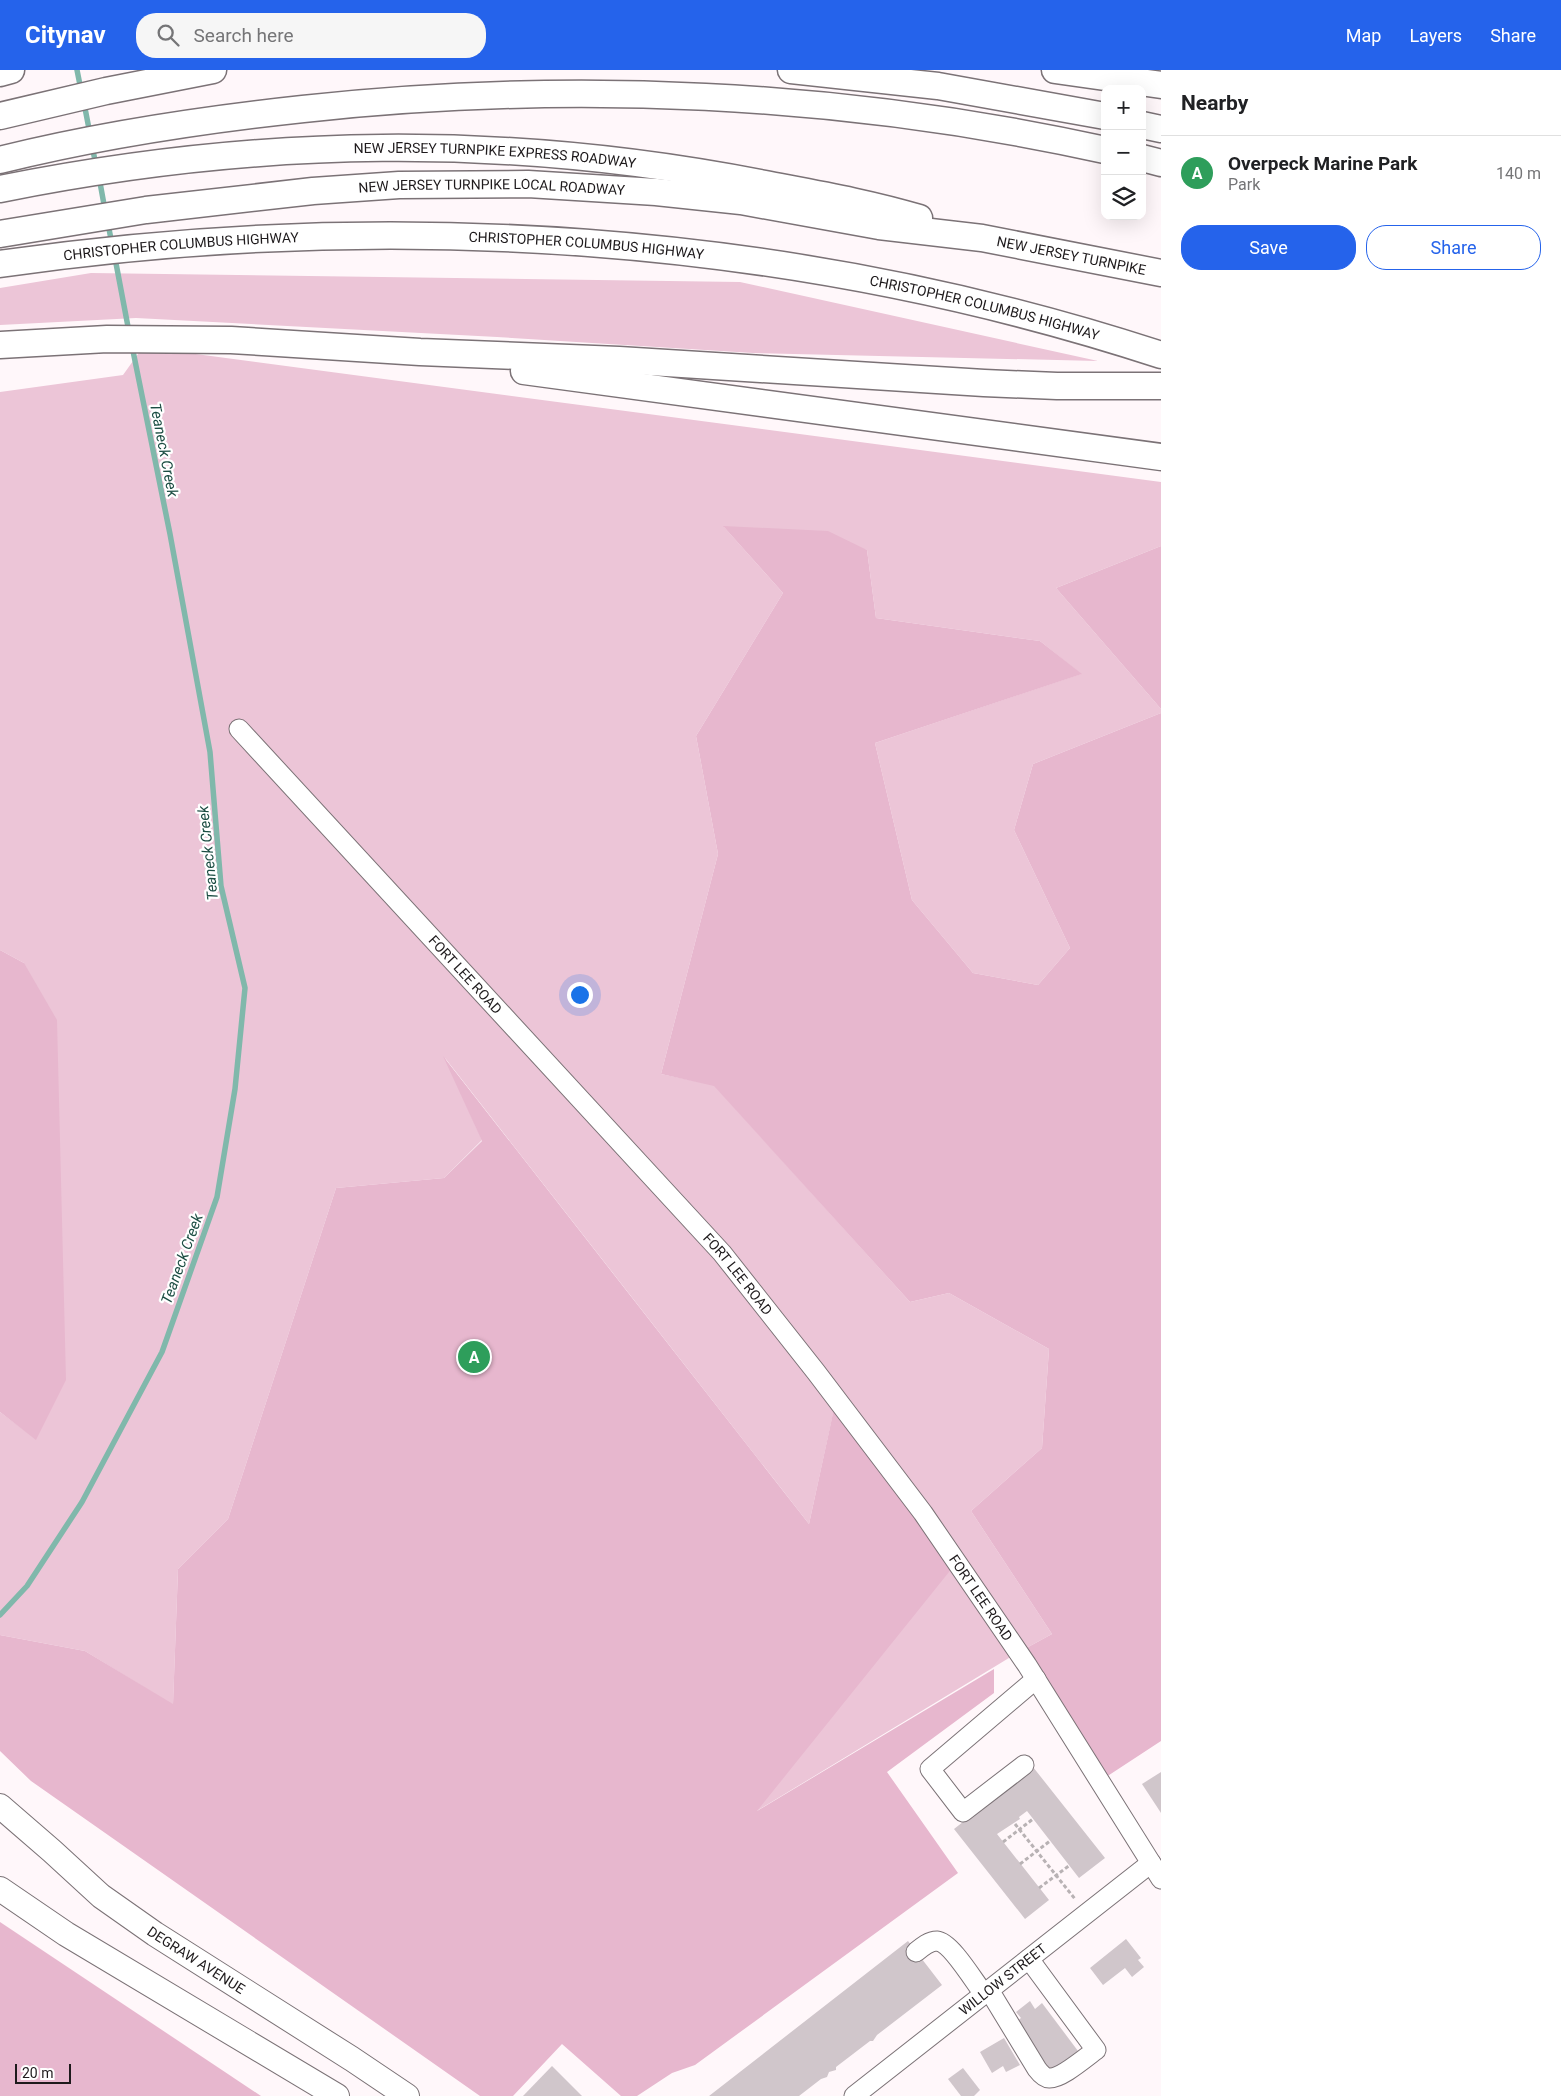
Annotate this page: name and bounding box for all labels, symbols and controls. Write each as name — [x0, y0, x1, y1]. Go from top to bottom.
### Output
search box — [136, 13, 486, 58]
text: Citynav — [25, 21, 106, 49]
icon: search — [154, 21, 182, 49]
text: Search here — [194, 24, 294, 47]
text: Map — [1346, 25, 1381, 46]
text: Layers — [1409, 25, 1462, 46]
text: Share — [1490, 25, 1536, 46]
map controls — [1101, 85, 1146, 220]
button: + — [1101, 85, 1146, 130]
text: Nearby — [1181, 91, 1248, 115]
button: − — [1101, 130, 1146, 175]
street label: NEW JERSEY TURNPIKE EXPRESS ROADWAY — [354, 140, 638, 171]
text: Overpeck Marine Park — [1228, 152, 1417, 175]
text: A — [1192, 164, 1202, 183]
text: 140 m — [1496, 164, 1541, 183]
button: layers — [1101, 175, 1146, 220]
text: Park — [1228, 175, 1260, 194]
street label: NEW JERSEY TURNPIKE LOCAL ROADWAY — [358, 176, 626, 198]
button: Save — [1181, 225, 1356, 270]
button: Share — [1366, 225, 1541, 270]
street label: CHRISTOPHER COLUMBUS HIGHWAY — [63, 229, 299, 263]
street label: CHRISTOPHER COLUMBUS HIGHWAY — [468, 229, 705, 262]
street label: NEW JERSEY TURNPIKE — [995, 233, 1147, 278]
street label: CHRISTOPHER COLUMBUS HIGHWAY — [868, 272, 1102, 344]
water label: Teaneck Creek — [146, 402, 182, 499]
water label: Teaneck Creek — [194, 804, 222, 901]
street label: FORT LEE ROAD — [425, 932, 505, 1017]
your location — [567, 982, 593, 1008]
water label: Teaneck Creek — [157, 1211, 207, 1307]
street label: FORT LEE ROAD — [700, 1230, 776, 1318]
pin: A — [458, 1338, 490, 1376]
street label: FORT LEE ROAD — [946, 1552, 1016, 1644]
street label: DEGRAW AVENUE — [144, 1923, 248, 1997]
street label: WILLOW STREET — [956, 1940, 1050, 2018]
scale bar — [15, 2061, 71, 2084]
text: 20 m — [22, 2065, 54, 2081]

